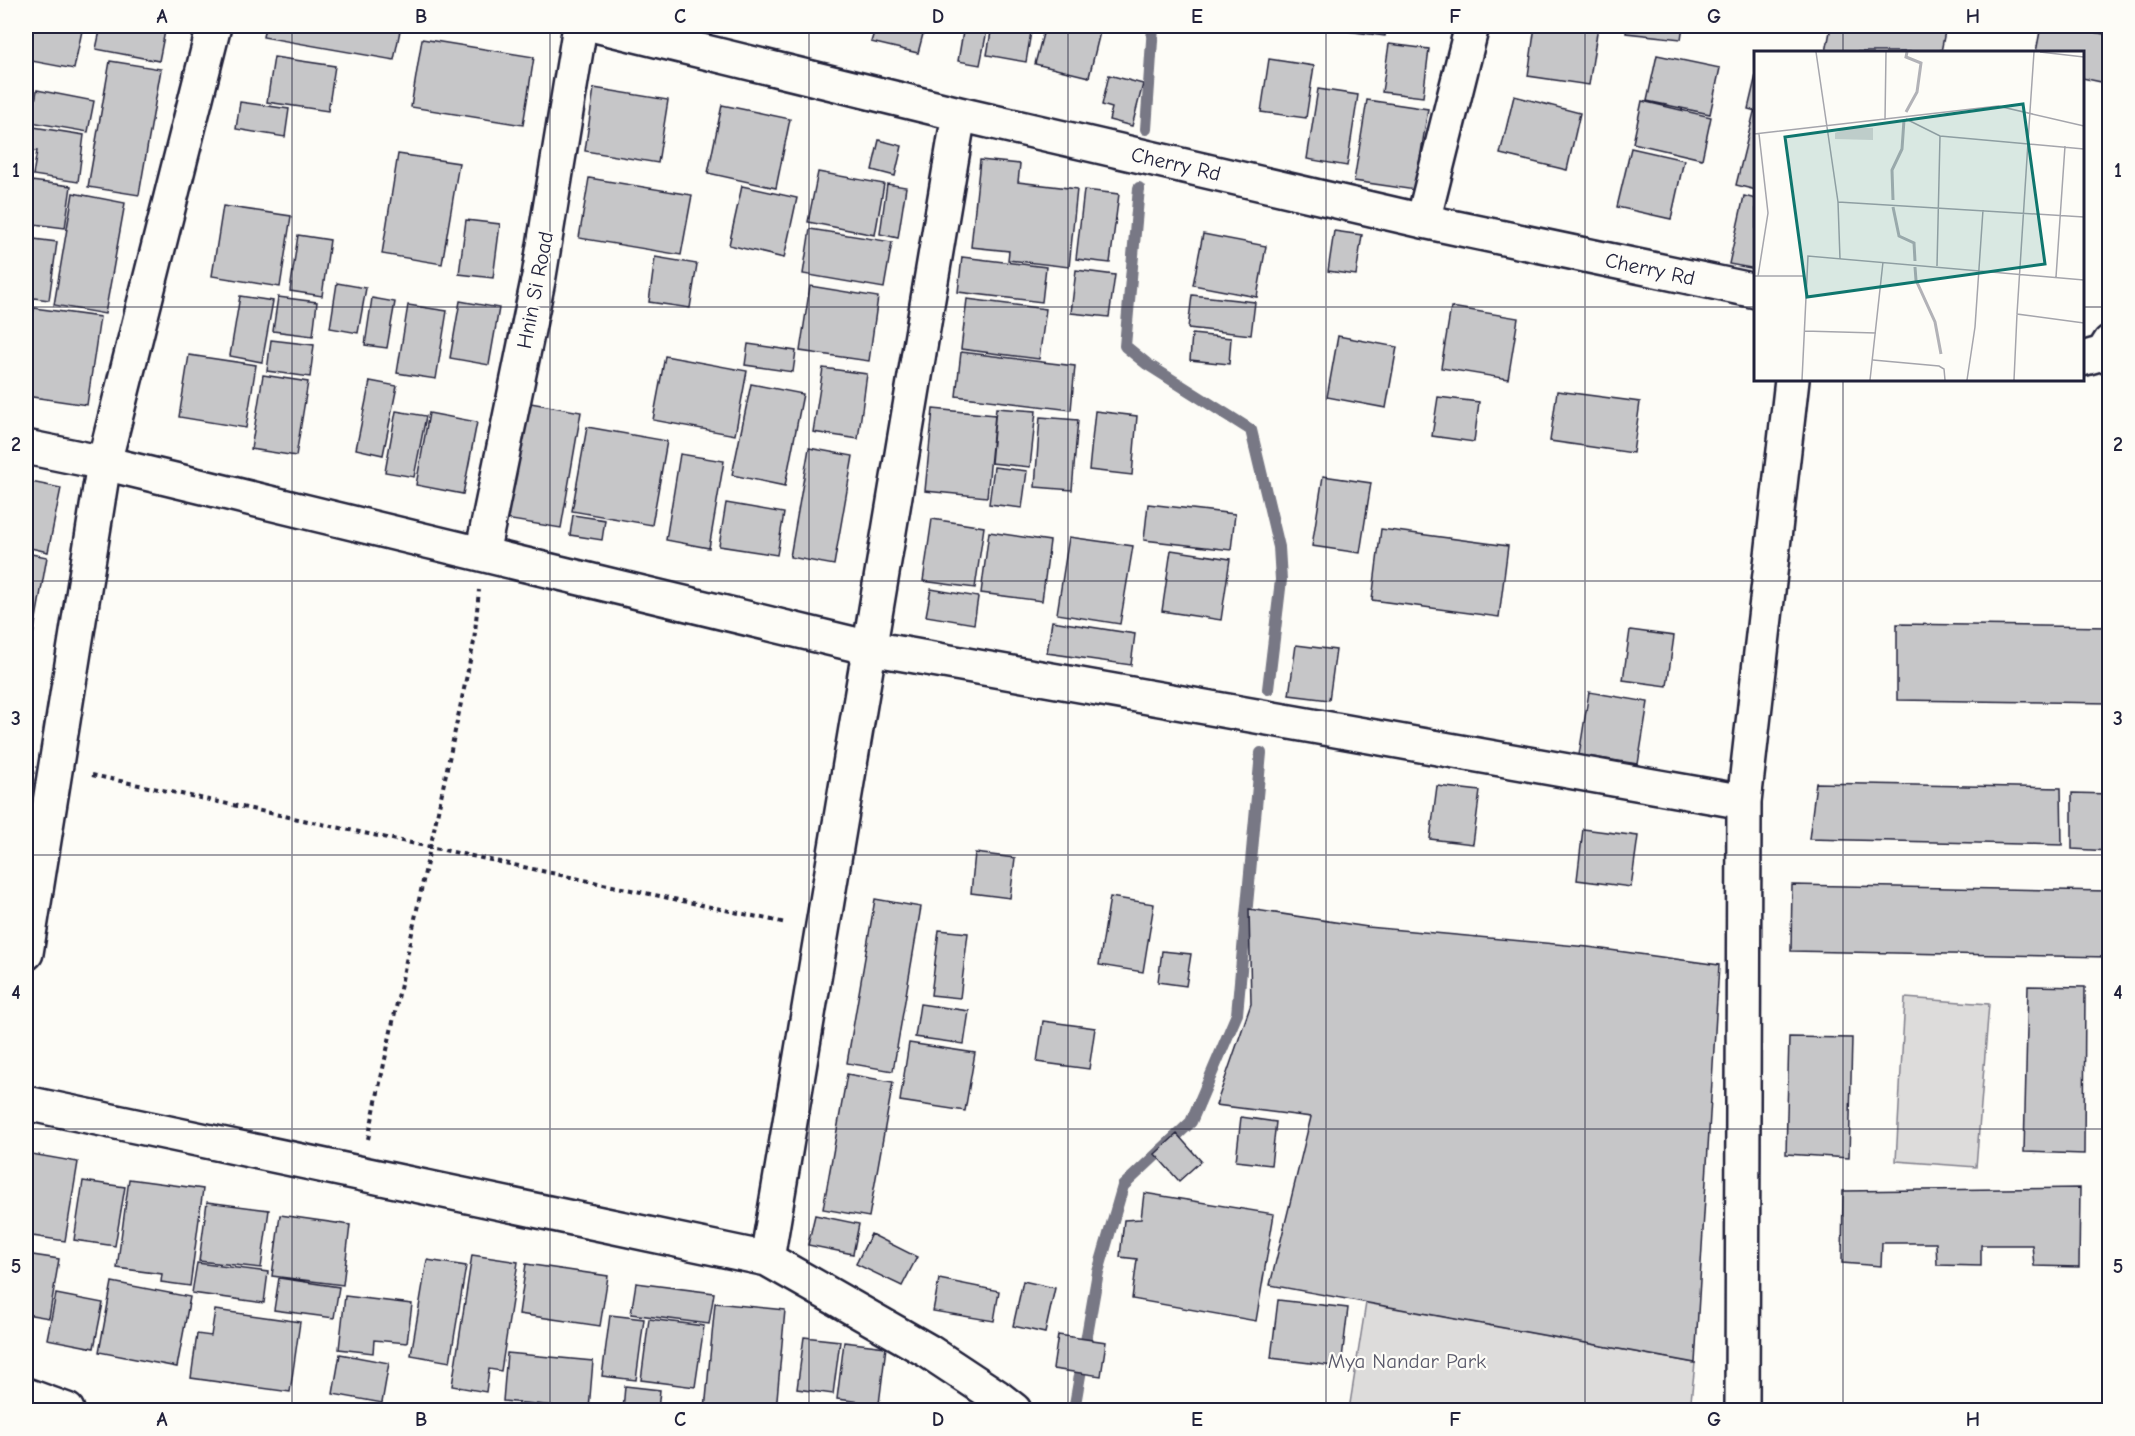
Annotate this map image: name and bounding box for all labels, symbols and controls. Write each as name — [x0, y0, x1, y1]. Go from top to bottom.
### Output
text: A — [156, 5, 168, 28]
text: B — [415, 5, 427, 28]
text: C — [674, 5, 686, 28]
text: D — [932, 5, 944, 28]
text: E — [1191, 5, 1203, 28]
text: F — [1449, 5, 1461, 28]
text: G — [1707, 5, 1721, 28]
text: H — [1966, 5, 1980, 28]
inset map — [1754, 51, 2084, 381]
street label: Cherry Rd — [1129, 142, 1223, 186]
text: 1 — [12, 159, 20, 182]
text: 1 — [2114, 159, 2122, 182]
street label: Hnin Si Road — [512, 229, 558, 351]
street label: Cherry Rd — [1603, 248, 1697, 290]
text: 2 — [11, 433, 21, 456]
text: 2 — [2113, 433, 2123, 456]
text: 3 — [11, 707, 21, 730]
text: 3 — [2113, 707, 2123, 730]
text: 4 — [11, 981, 21, 1004]
text: 4 — [2113, 981, 2123, 1004]
text: 5 — [11, 1255, 21, 1278]
text: 5 — [2113, 1255, 2123, 1278]
park label: Mya Nandar Park — [1328, 1349, 1486, 1373]
text: A — [156, 1408, 168, 1431]
text: B — [415, 1408, 427, 1431]
text: C — [674, 1408, 686, 1431]
text: D — [932, 1408, 944, 1431]
text: E — [1191, 1408, 1203, 1431]
text: F — [1449, 1408, 1461, 1431]
text: G — [1707, 1408, 1721, 1431]
text: H — [1966, 1408, 1980, 1431]

